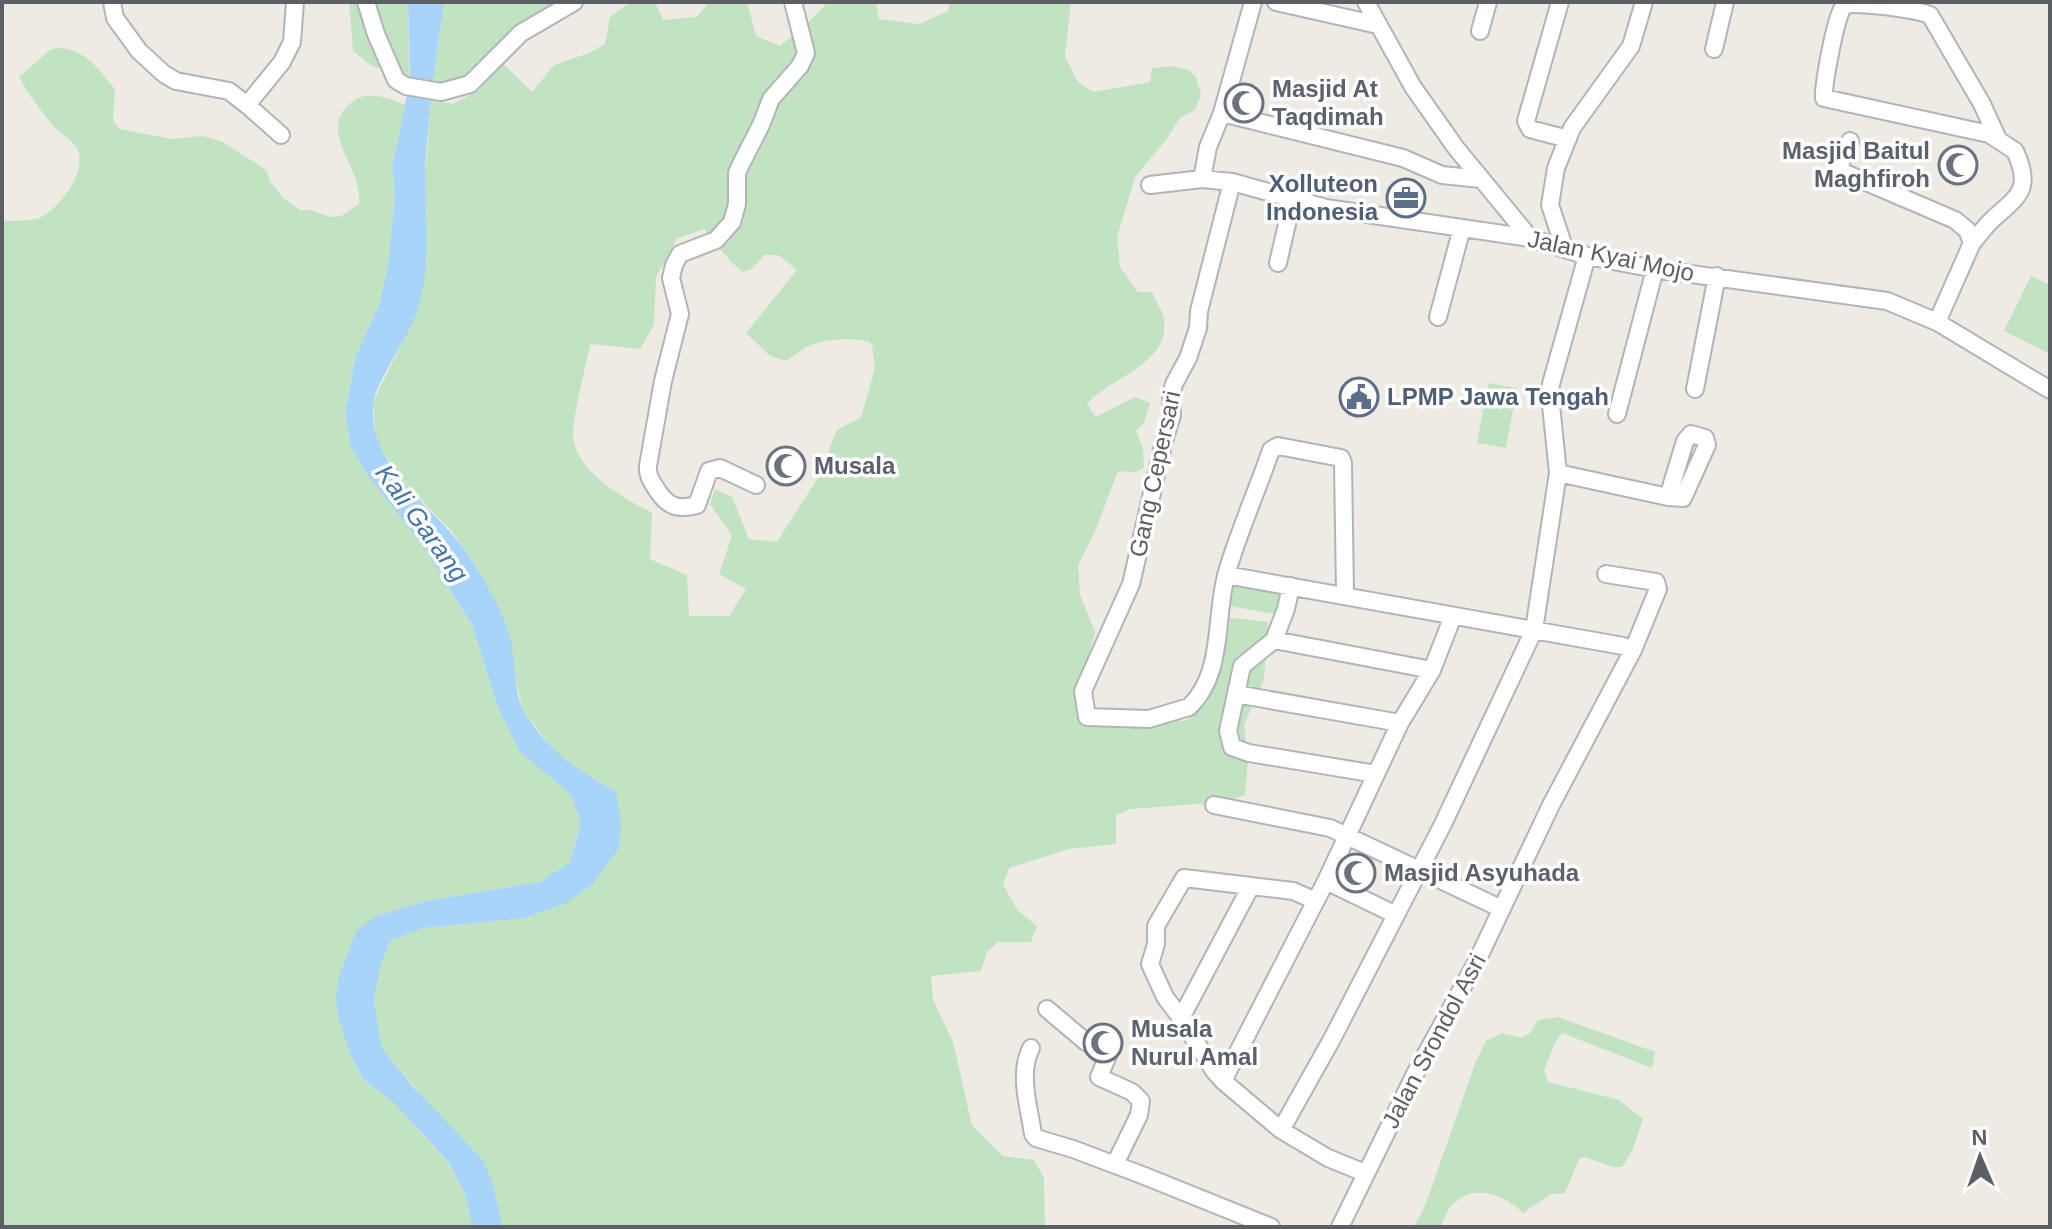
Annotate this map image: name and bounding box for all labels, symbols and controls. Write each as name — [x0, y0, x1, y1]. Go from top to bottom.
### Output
place label: Masjid At Taqdimah — [1272, 75, 1384, 130]
mosque icon: Masjid At Taqdimah — [1223, 82, 1265, 124]
place label: Masjid Baitul Maghfiroh — [1782, 137, 1930, 192]
mosque icon: Masjid Baitul Maghfiroh — [1937, 144, 1979, 186]
place label: Xolluteon Indonesia — [1266, 170, 1379, 225]
office icon: Xolluteon Indonesia — [1385, 177, 1427, 219]
street label: Jalan Kyai Mojo — [1525, 225, 1697, 286]
public building icon: LPMP Jawa Tengah — [1338, 376, 1380, 418]
place label: LPMP Jawa Tengah — [1387, 383, 1609, 410]
street label: Gang Cepersari — [1124, 388, 1185, 560]
mosque icon: Musala — [765, 445, 807, 487]
place label: Musala — [814, 452, 896, 479]
water label: Kali Garang — [370, 459, 475, 588]
mosque icon: Masjid Asyuhada — [1335, 852, 1377, 894]
place label: Masjid Asyuhada — [1384, 859, 1580, 886]
street label: Jalan Srondol Asri — [1376, 949, 1491, 1133]
place label: Musala Nurul Amal — [1131, 1015, 1258, 1070]
mosque icon: Musala Nurul Amal — [1082, 1022, 1124, 1064]
north arrow — [1940, 1117, 2020, 1197]
text: N — [1971, 1125, 1988, 1150]

